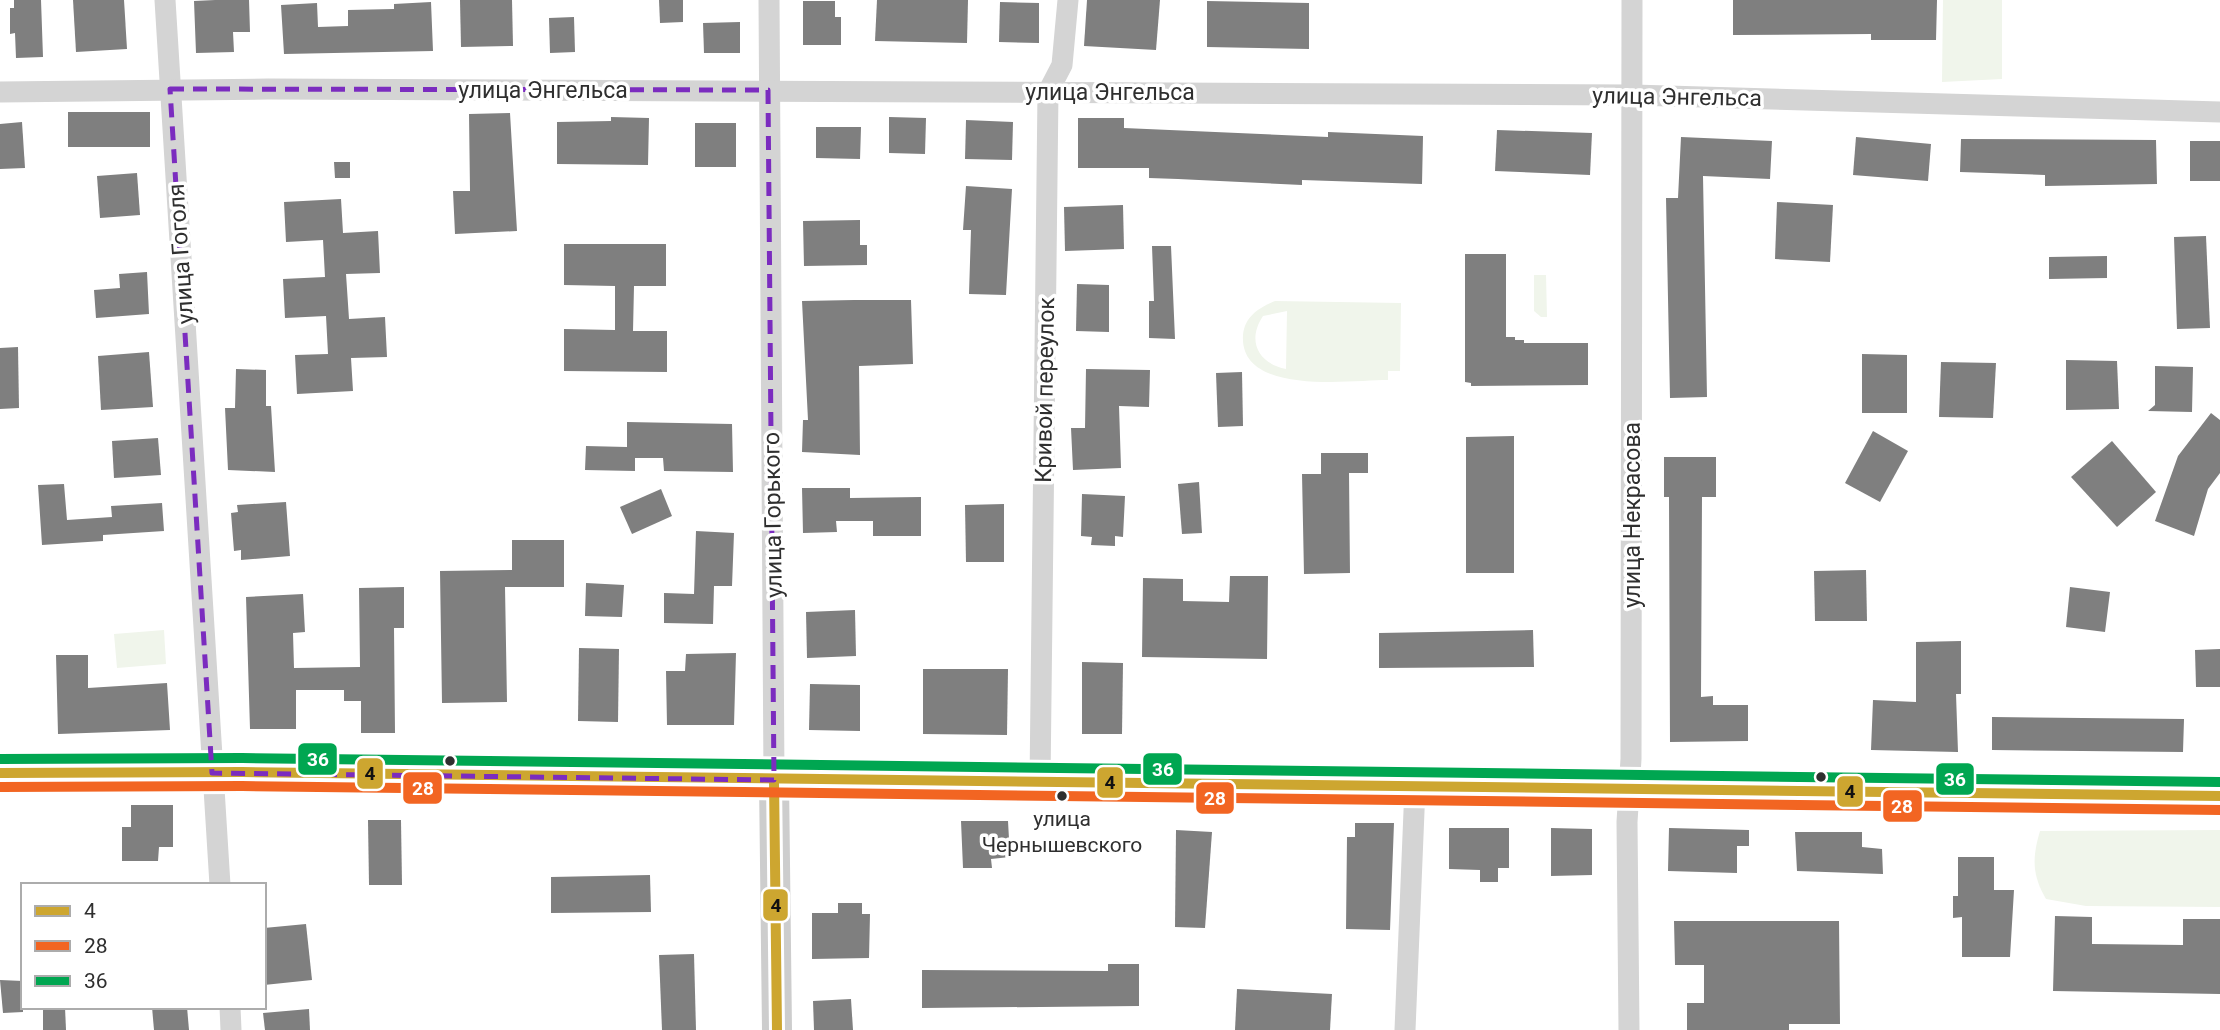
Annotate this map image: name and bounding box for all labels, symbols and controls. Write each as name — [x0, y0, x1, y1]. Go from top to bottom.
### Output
street label: улица Энгельса — [458, 77, 628, 104]
street label: улица Энгельса — [1025, 79, 1195, 106]
street label: улица Энгельса — [1592, 82, 1762, 112]
street label: улица Гоголя — [163, 183, 199, 325]
street label: Кривой переулок — [1030, 296, 1060, 483]
street label: улица Некрасова — [1619, 422, 1646, 608]
street label: улица Горького — [758, 432, 788, 598]
line badge: 36 — [297, 742, 338, 776]
text: 36 — [307, 748, 329, 771]
line badge: 36 — [1142, 752, 1183, 786]
unlabelled marker — [443, 754, 457, 768]
line badge: 4 — [356, 757, 384, 790]
text: 36 — [1152, 758, 1174, 781]
text: 4 — [365, 762, 376, 785]
line badge: 36 — [1935, 762, 1975, 796]
line badge: 4 — [1096, 766, 1124, 799]
text: 36 — [1944, 768, 1966, 791]
unlabelled marker — [1814, 770, 1828, 784]
line badge: 28 — [402, 771, 443, 805]
text: 4 — [1105, 771, 1116, 794]
line badge: 4 — [1836, 775, 1864, 808]
text: 28 — [412, 777, 434, 800]
text: 4 — [1845, 780, 1856, 803]
line badge: 28 — [1195, 781, 1235, 815]
text: 28 — [1204, 787, 1226, 810]
marker: улица Чернышевского — [1055, 789, 1069, 803]
line badge: 28 — [1882, 789, 1923, 823]
text: 28 — [1891, 795, 1913, 818]
place label: улица Чернышевского — [982, 807, 1142, 857]
legend — [21, 883, 266, 1009]
line badge: 4 — [762, 888, 789, 922]
text: 4 — [771, 894, 782, 917]
text: 4 — [84, 899, 96, 923]
text: 28 — [84, 934, 108, 958]
text: 36 — [84, 969, 108, 993]

